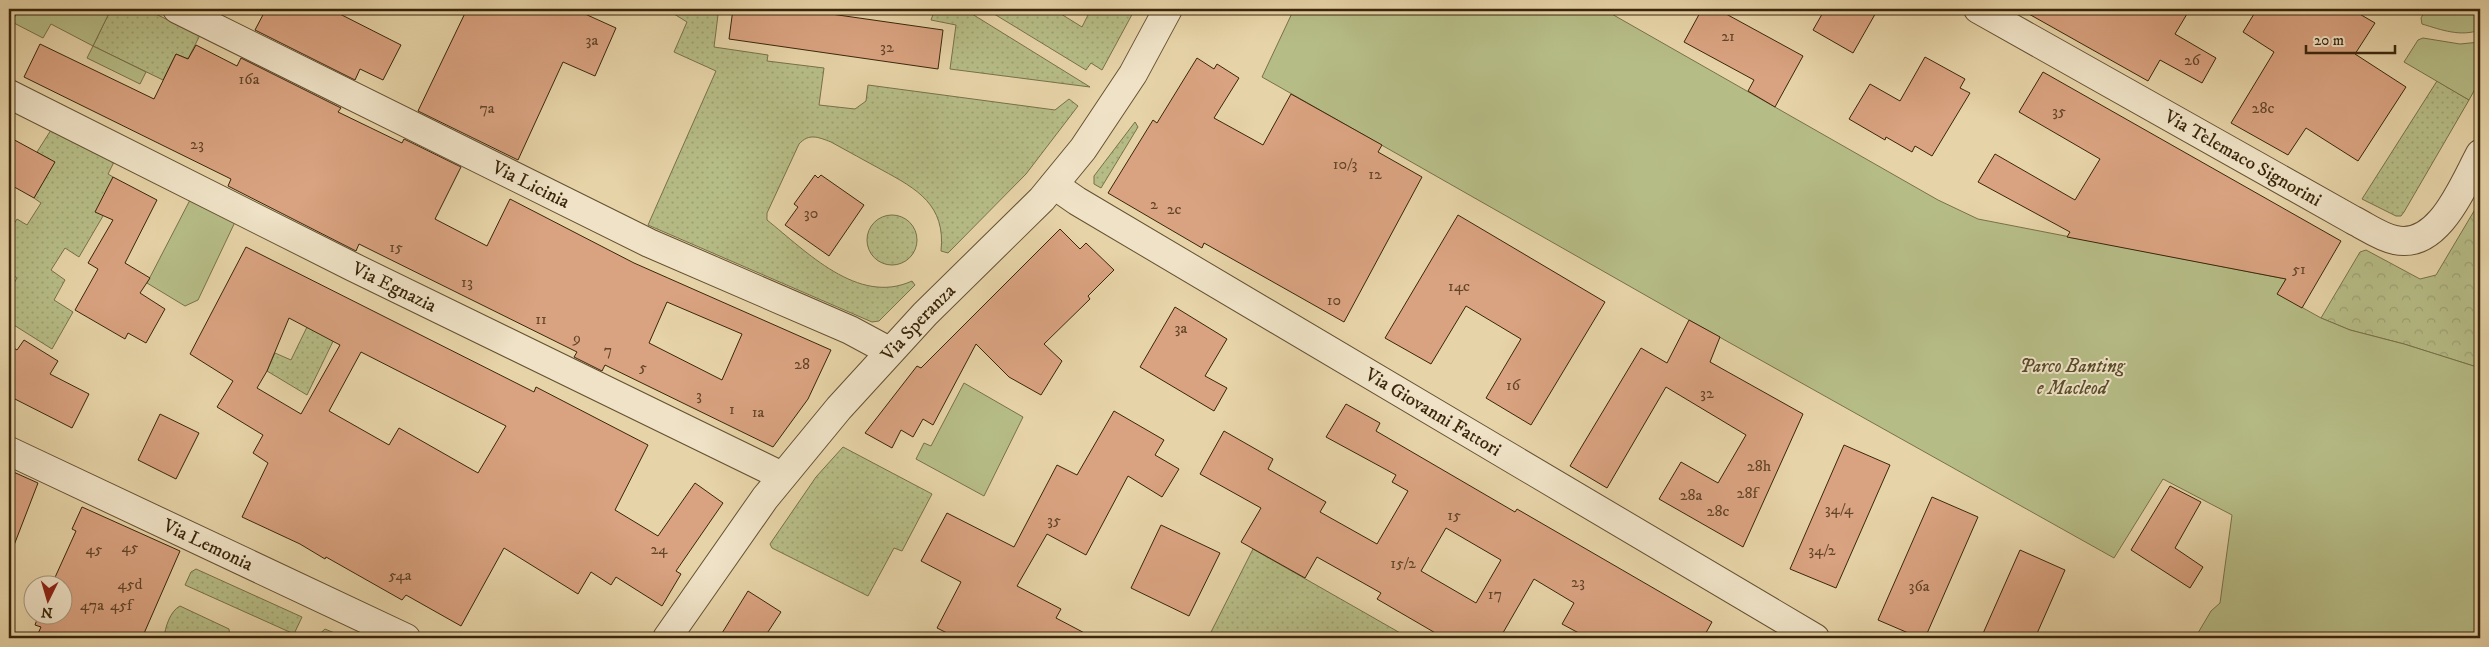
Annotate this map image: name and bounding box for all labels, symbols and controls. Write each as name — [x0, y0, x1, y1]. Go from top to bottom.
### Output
scale bar — [2306, 22, 2395, 54]
house number: 21 — [1721, 26, 1735, 46]
house number: 3a — [586, 30, 599, 50]
text: 20 m — [2314, 31, 2344, 50]
house number: 32 — [880, 37, 894, 57]
house number: 26 — [2184, 50, 2201, 70]
house number: 16a — [239, 69, 260, 89]
house number: 7a — [479, 98, 495, 118]
house number: 28c — [2252, 98, 2274, 118]
house number: 35 — [2052, 101, 2066, 121]
street label: Via Telemaco Signorini — [2159, 104, 2326, 211]
house number: 23 — [190, 134, 204, 154]
house number: 10/3 — [1333, 154, 1357, 174]
street label: Via Licinia — [487, 155, 573, 213]
house number: 12 — [1368, 164, 1382, 184]
house number: 2 — [1150, 194, 1158, 214]
house number: 2c — [1167, 199, 1181, 219]
house number: 30 — [804, 203, 818, 223]
house number: 15 — [389, 237, 403, 257]
street label: Via Egnazia — [348, 256, 440, 317]
house number: 51 — [2292, 259, 2306, 279]
house number: 13 — [461, 272, 473, 292]
house number: 14c — [1448, 276, 1470, 296]
street label: Via Speranza — [876, 279, 960, 367]
house number: 10 — [1327, 290, 1341, 310]
house number: 11 — [535, 309, 547, 329]
house number: 3a — [1175, 318, 1188, 338]
house number: 9 — [572, 328, 581, 348]
house number: 7 — [604, 340, 612, 360]
house number: 28 — [794, 354, 810, 374]
park label: Parco Banting e Macleod — [2020, 355, 2126, 400]
house number: 5 — [639, 357, 647, 377]
street label: Via Giovanni Fattori — [1360, 362, 1506, 461]
house number: 16 — [1506, 375, 1521, 395]
house number: 32 — [1700, 383, 1714, 403]
house number: 3 — [696, 385, 702, 405]
house number: 1 — [729, 399, 735, 419]
house number: 1a — [752, 402, 765, 422]
house number: 28h — [1747, 456, 1772, 476]
house number: 28f — [1737, 483, 1760, 503]
house number: 28a — [1680, 485, 1703, 505]
house number: 34/4 — [1825, 499, 1854, 519]
house number: 28c — [1707, 501, 1729, 521]
house number: 15 — [1447, 505, 1461, 525]
house number: 35 — [1047, 510, 1061, 530]
street label: Via Lemonia — [158, 513, 257, 576]
house number: 45 — [121, 537, 139, 557]
house number: 45 — [85, 539, 103, 559]
house number: 24 — [650, 539, 668, 559]
house number: 34/2 — [1808, 540, 1836, 560]
house number: 15/2 — [1390, 553, 1416, 573]
house number: 54a — [388, 565, 412, 585]
house number: 23 — [1571, 572, 1585, 592]
north arrow — [22, 574, 72, 624]
house number: 45d — [117, 574, 143, 594]
house number: 36a — [1908, 576, 1930, 596]
house number: 17 — [1488, 584, 1502, 604]
house number: 47a — [80, 595, 104, 615]
house number: 45f — [110, 595, 135, 615]
text: N — [40, 602, 53, 621]

